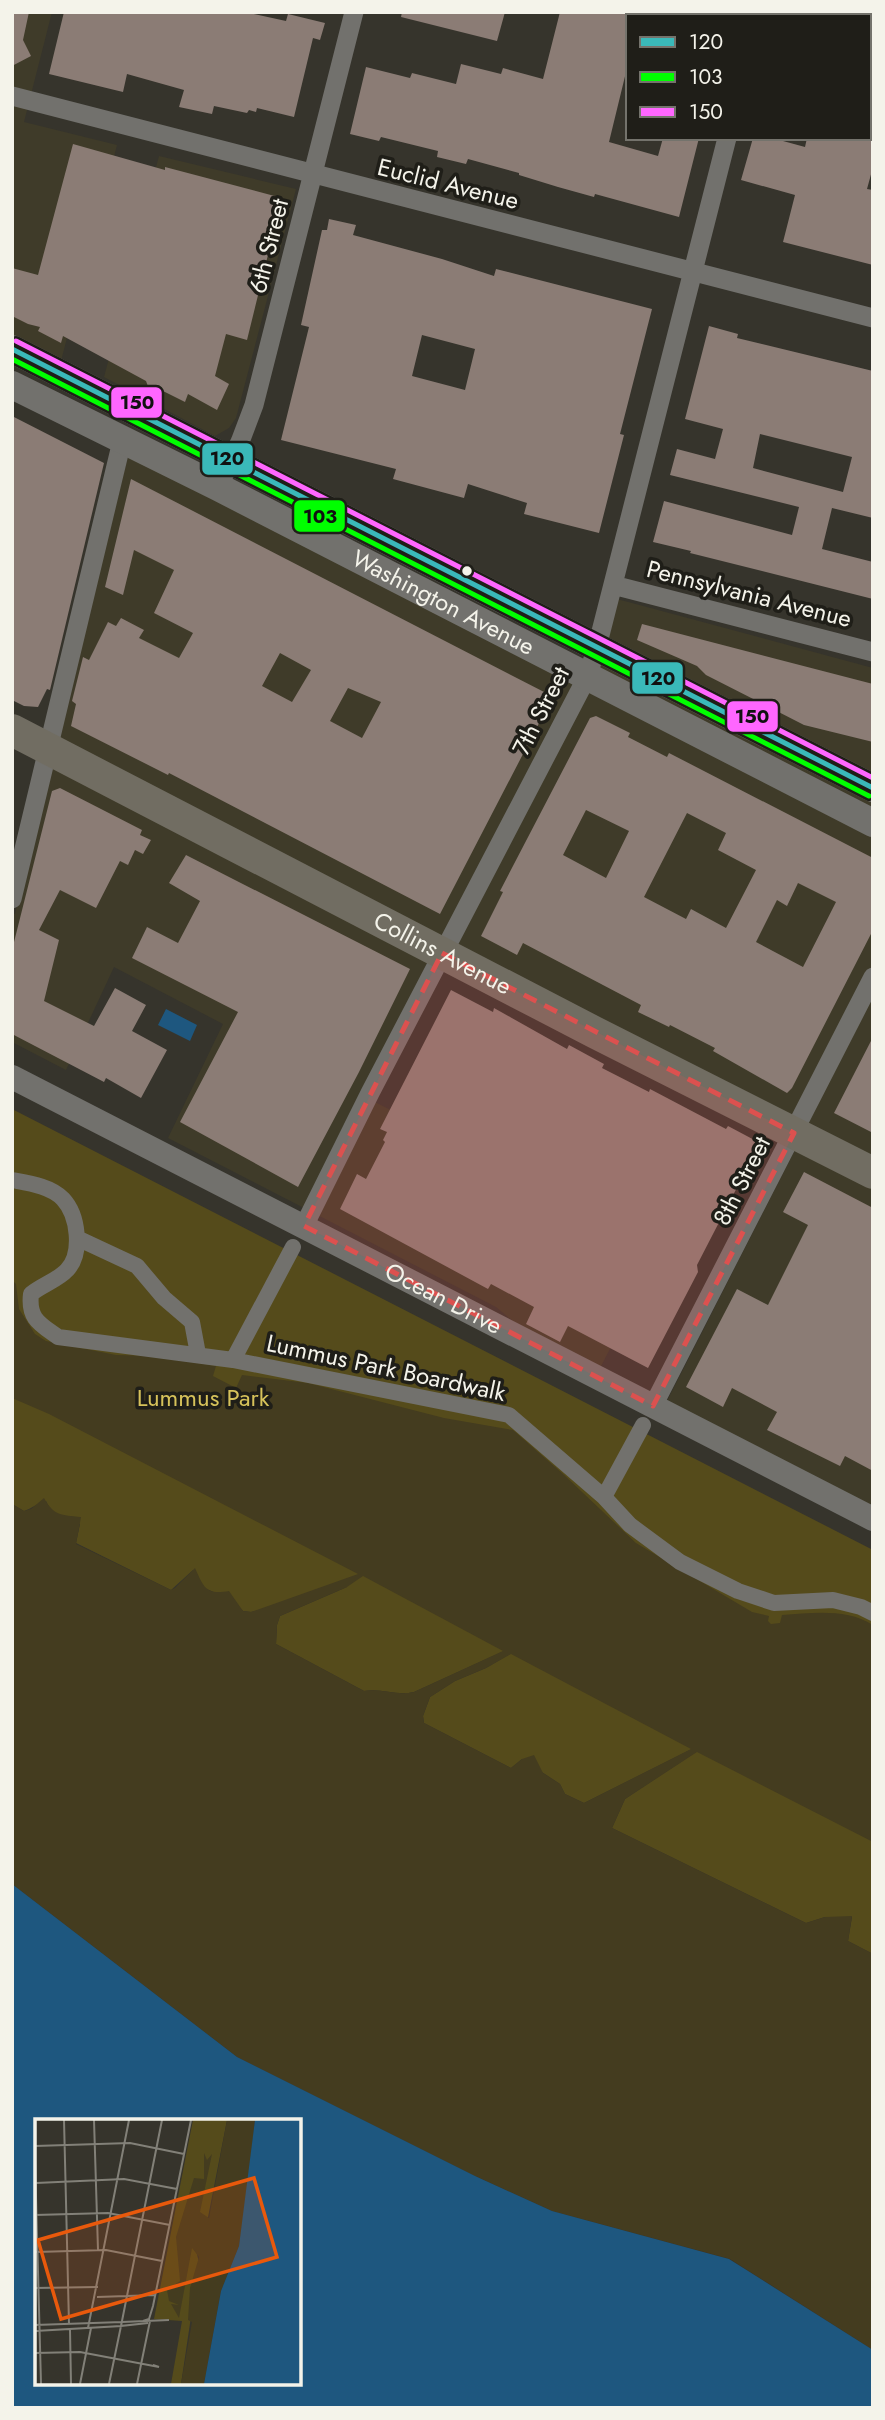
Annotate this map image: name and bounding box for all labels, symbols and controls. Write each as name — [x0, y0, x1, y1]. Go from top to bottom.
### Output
legend — [626, 14, 871, 140]
text: 120 — [689, 27, 723, 57]
text: 103 — [689, 62, 723, 92]
text: 150 — [689, 97, 723, 127]
street label: Euclid Avenue — [374, 149, 523, 218]
street label: 6th Street — [240, 195, 297, 297]
line badge: 150 — [110, 386, 163, 419]
text: 150 — [120, 389, 154, 416]
line badge: 120 — [201, 442, 254, 476]
text: 120 — [210, 445, 244, 472]
line badge: 103 — [293, 499, 346, 533]
text: 103 — [303, 503, 337, 530]
street label: Washington Avenue — [346, 541, 541, 664]
street label: Pennsylvania Avenue — [643, 551, 855, 636]
unlabelled marker — [460, 564, 474, 578]
street label: 7th Street — [503, 660, 578, 761]
line badge: 120 — [631, 661, 684, 695]
text: 120 — [641, 665, 675, 692]
line badge: 150 — [726, 700, 779, 733]
text: 150 — [735, 703, 769, 730]
street label: Collins Avenue — [368, 903, 518, 1003]
street label: 8th Street — [704, 1130, 779, 1231]
street label: Ocean Drive — [379, 1253, 508, 1343]
street label: Lummus Park Boardwalk — [263, 1325, 509, 1410]
park label: Lummus Park — [137, 1380, 270, 1415]
inset map — [35, 2119, 301, 2385]

